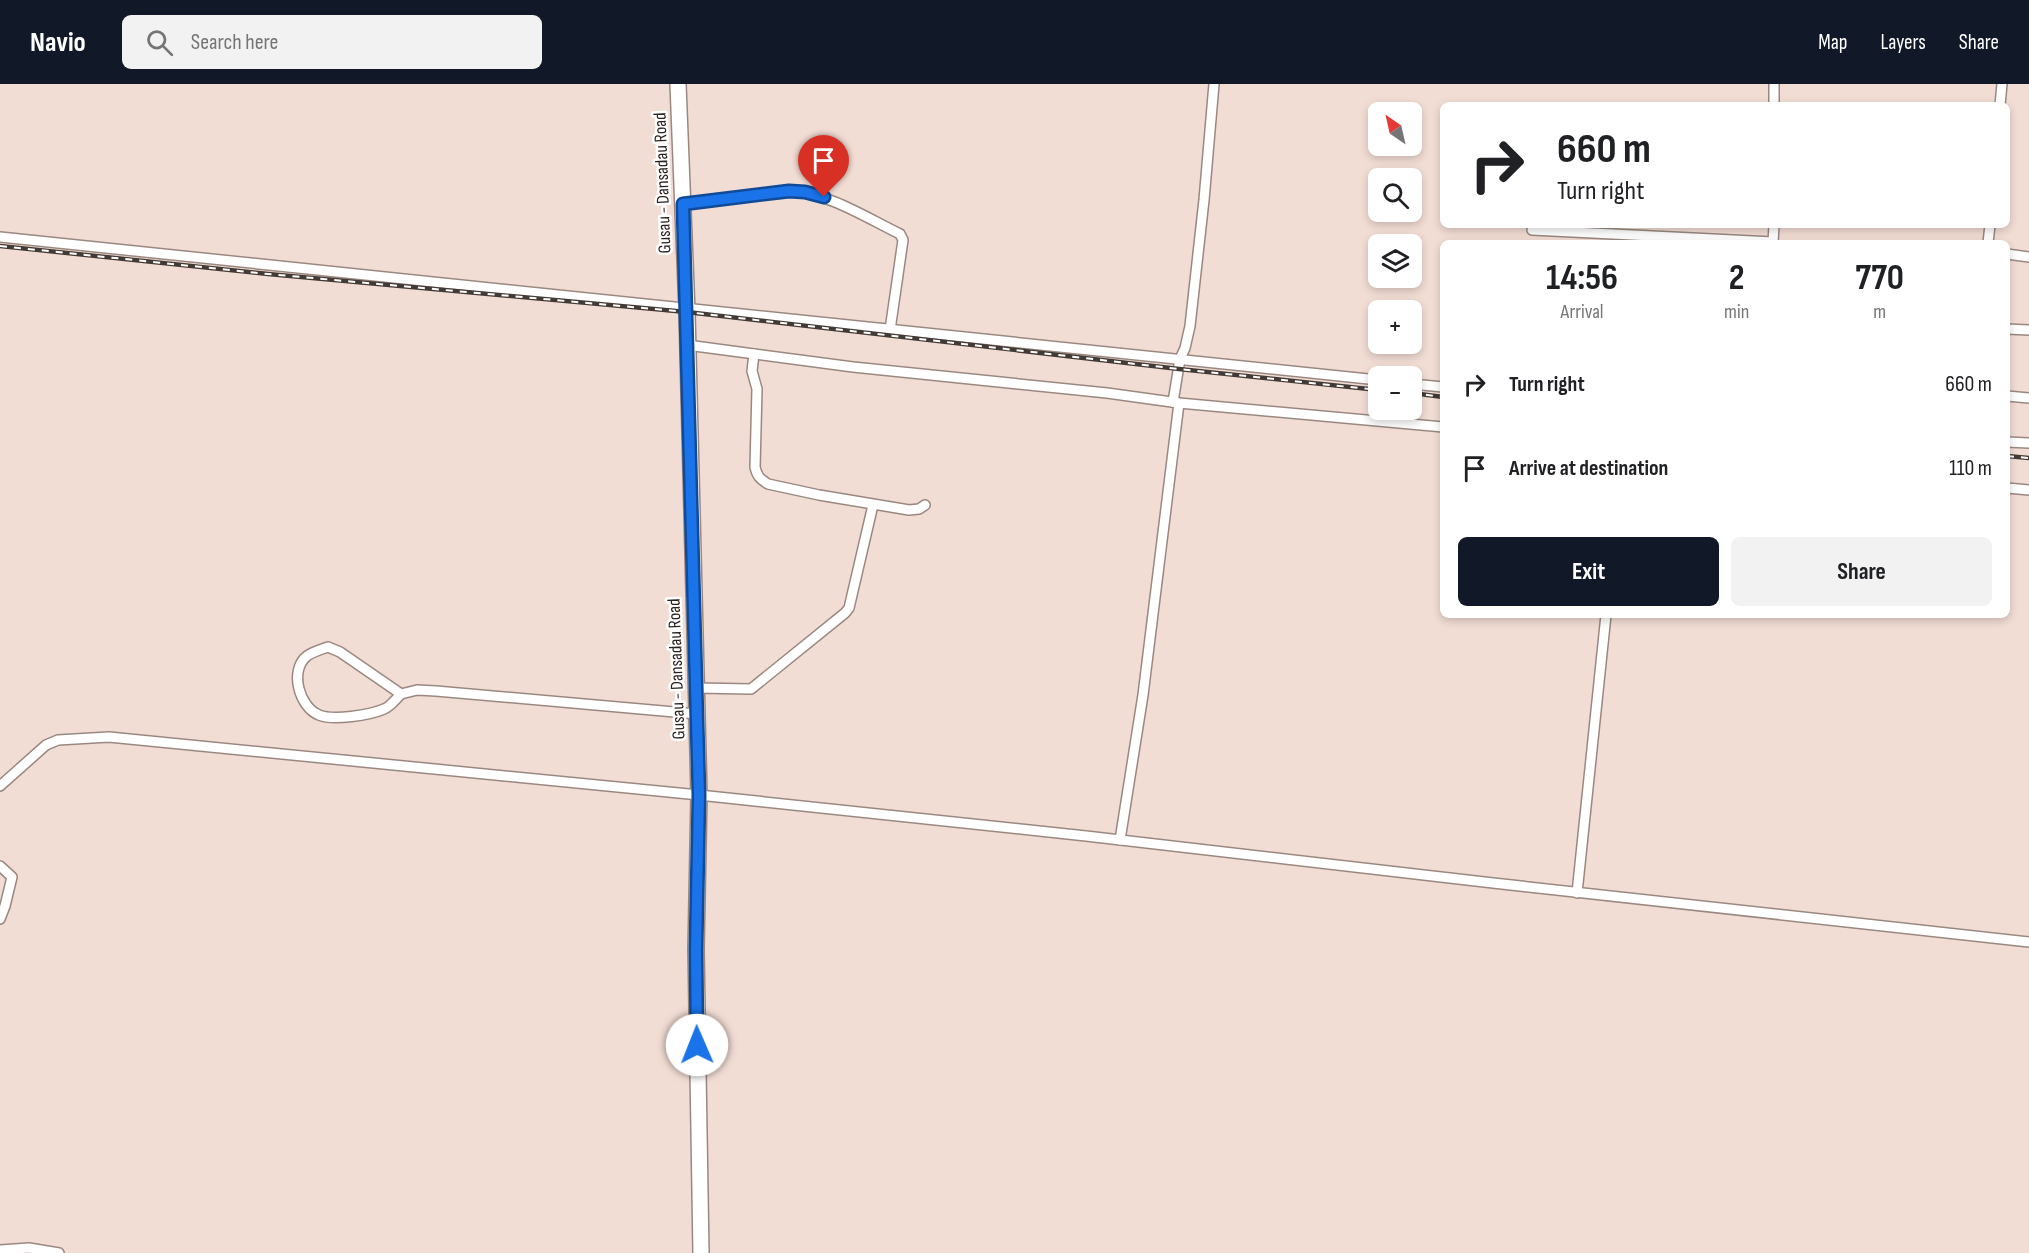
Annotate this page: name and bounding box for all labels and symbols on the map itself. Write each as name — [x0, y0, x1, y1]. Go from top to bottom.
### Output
north arrow — [1368, 102, 1422, 156]
street label: Gusau - Dansadau Road — [650, 112, 675, 254]
pin — [798, 135, 849, 197]
street label: Gusau - Dansadau Road — [664, 598, 689, 740]
position arrow — [665, 1013, 729, 1077]

